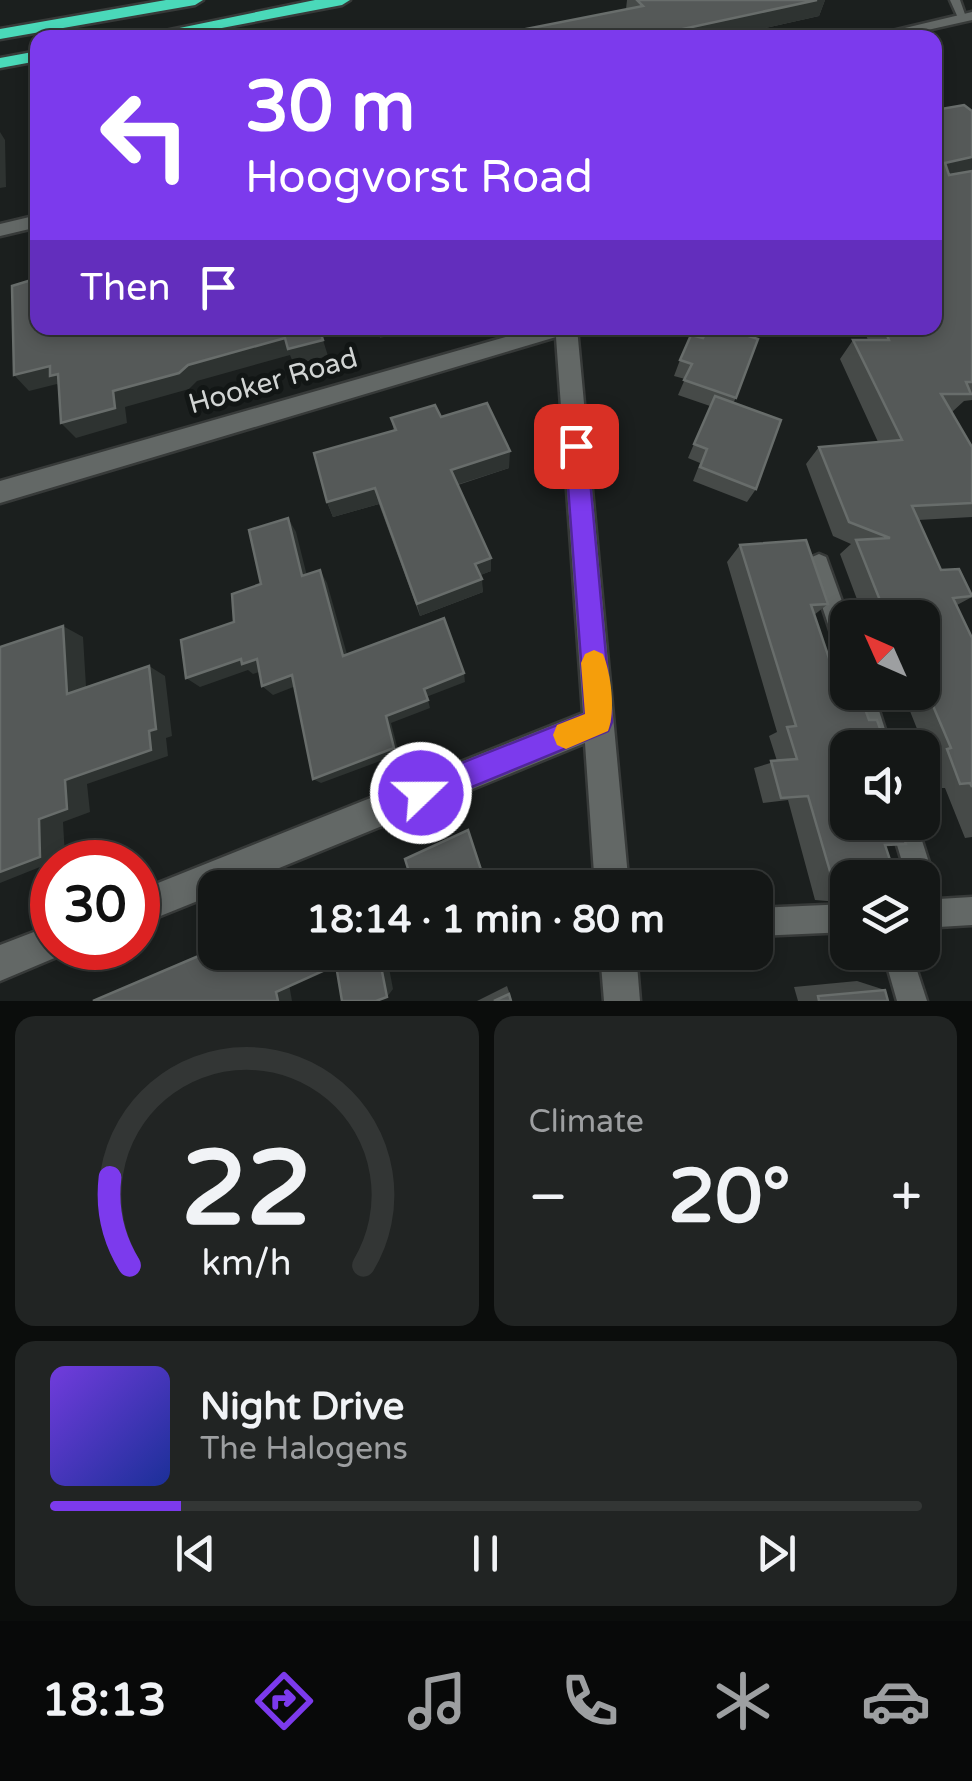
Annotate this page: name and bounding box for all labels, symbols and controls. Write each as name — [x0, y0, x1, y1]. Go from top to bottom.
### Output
text: 30 m — [245, 66, 415, 150]
icon: left — [80, 70, 210, 200]
text: Hoogvorst Road — [245, 151, 593, 205]
icon: arrive — [191, 260, 246, 315]
text: Then — [80, 265, 171, 311]
street label: Hooker Road — [185, 341, 361, 421]
pin — [534, 404, 619, 489]
icon: arrive — [549, 419, 604, 474]
north arrow — [830, 600, 940, 710]
map controls — [830, 600, 940, 970]
button: sound — [830, 730, 940, 840]
position arrow — [369, 741, 473, 845]
speed limit sign: 30 — [30, 840, 160, 970]
button: layers — [830, 860, 940, 970]
text: 18:14 · 1 min · 80 m — [306, 897, 665, 943]
text: Climate — [529, 1103, 644, 1141]
text: 22 — [181, 1128, 312, 1253]
text: 20° — [668, 1152, 791, 1242]
text: − — [529, 1165, 568, 1231]
text: + — [891, 1165, 922, 1231]
text: km/h — [202, 1242, 292, 1285]
text: Night Drive — [200, 1384, 404, 1430]
text: The Halogens — [200, 1430, 408, 1468]
icon: previous — [168, 1526, 223, 1581]
icon: pause — [458, 1526, 513, 1581]
icon: next — [749, 1526, 804, 1581]
icon: directions — [249, 1666, 319, 1736]
icon: music — [402, 1666, 472, 1736]
icon: phone — [555, 1666, 625, 1736]
icon: climate — [708, 1666, 778, 1736]
icon: car — [861, 1666, 931, 1736]
text: 18:13 — [41, 1674, 166, 1728]

